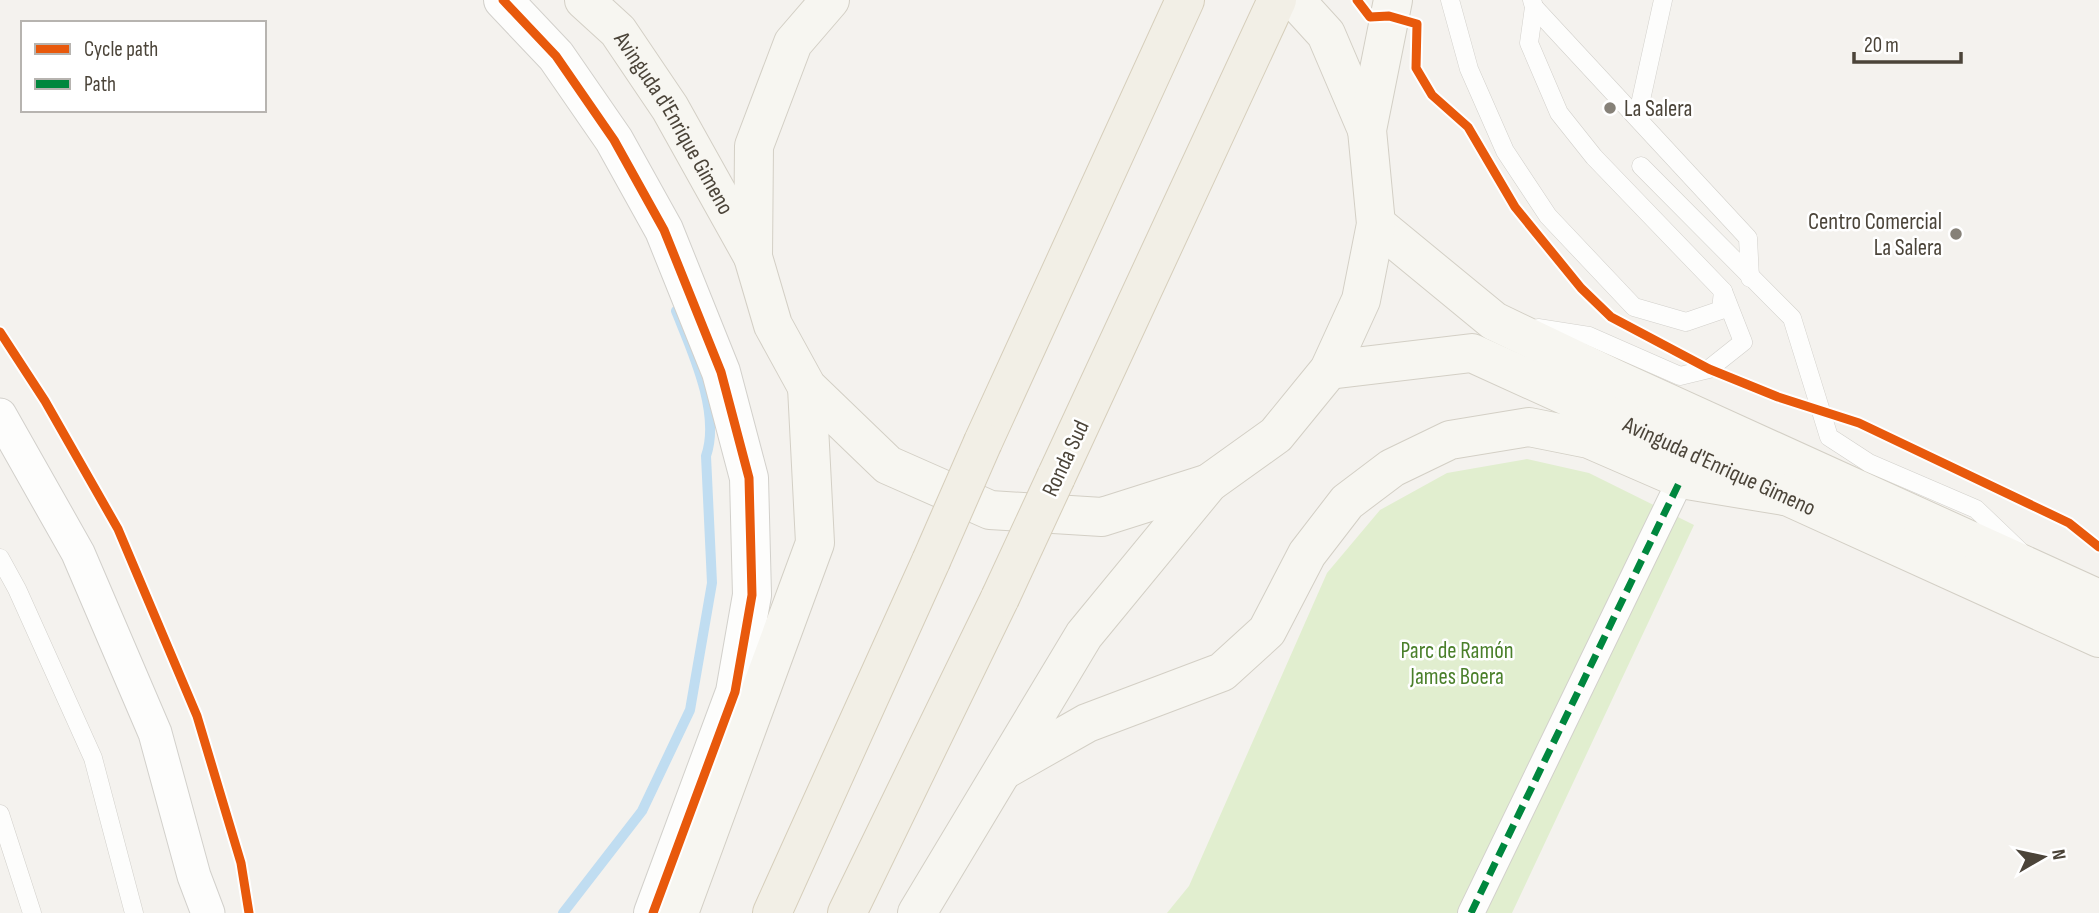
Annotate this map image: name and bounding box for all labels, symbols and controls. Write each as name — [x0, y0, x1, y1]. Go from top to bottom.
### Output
legend — [21, 21, 266, 112]
scale bar — [1854, 21, 1961, 65]
street label: Avinguda d'Enrique Gimeno — [607, 26, 739, 219]
text: 20 m — [1864, 33, 1899, 58]
text: Cycle path — [84, 37, 158, 62]
text: Path — [84, 72, 116, 97]
place label: La Salera — [1624, 95, 1692, 123]
marker: La Salera — [1602, 100, 1618, 116]
place label: Centro Comercial La Salera — [1808, 208, 1942, 262]
marker: Centro Comercial La Salera — [1948, 226, 1964, 242]
street label: Avinguda d'Enrique Gimeno — [1618, 410, 1820, 522]
street label: Ronda Sud — [1036, 416, 1096, 501]
park label: Parc de Ramón James Boera — [1400, 637, 1514, 691]
north arrow — [2008, 822, 2078, 892]
text: N — [2046, 848, 2070, 861]

